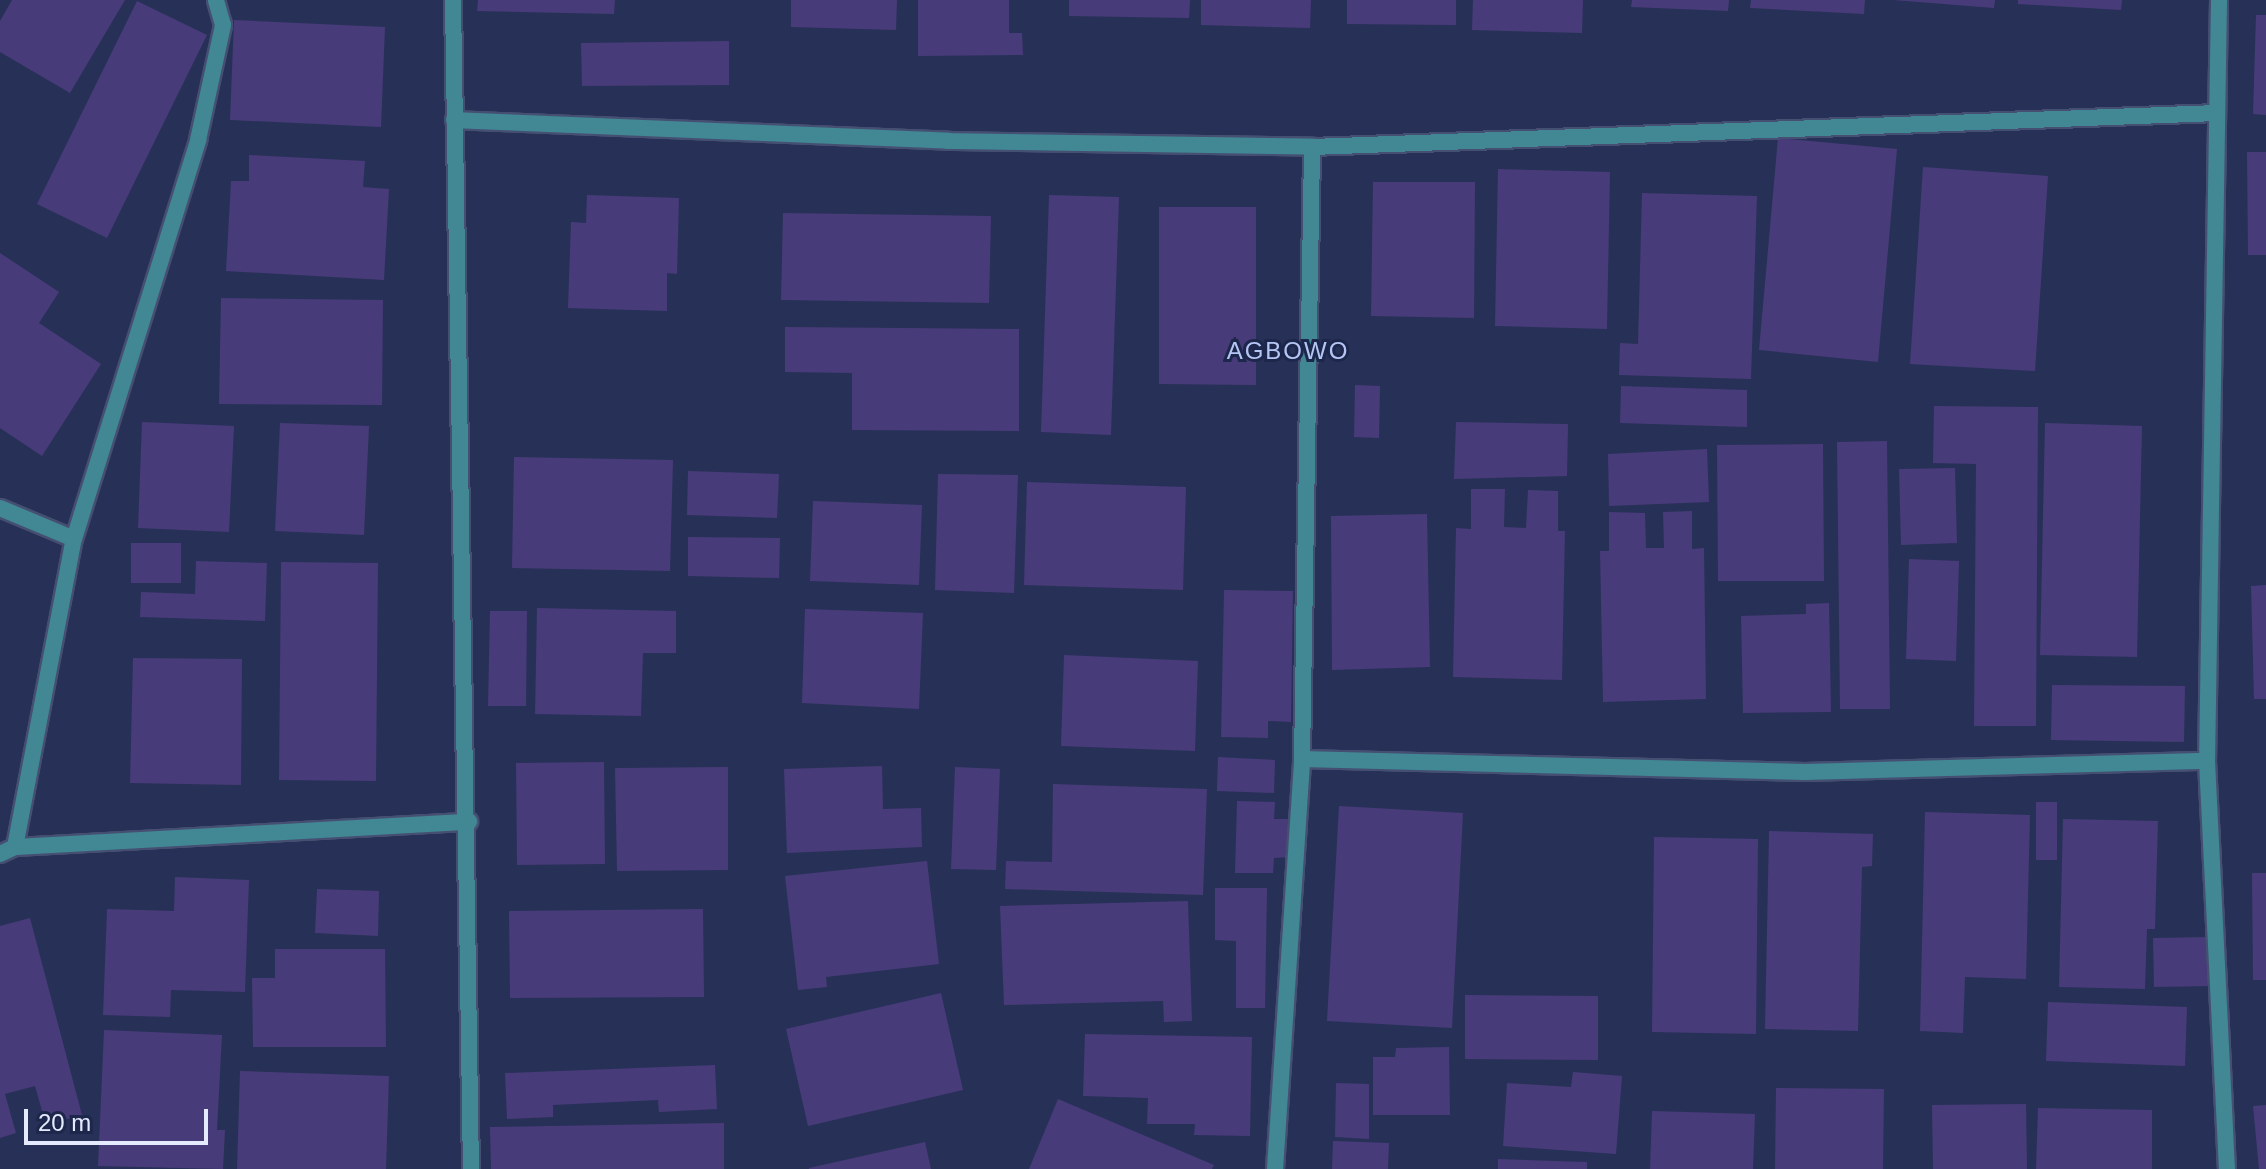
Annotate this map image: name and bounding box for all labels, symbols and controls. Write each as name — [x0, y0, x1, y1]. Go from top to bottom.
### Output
district label: AGBOWO — [1227, 337, 1349, 365]
scale bar — [28, 1093, 212, 1143]
text: 20 m — [38, 1109, 91, 1136]

